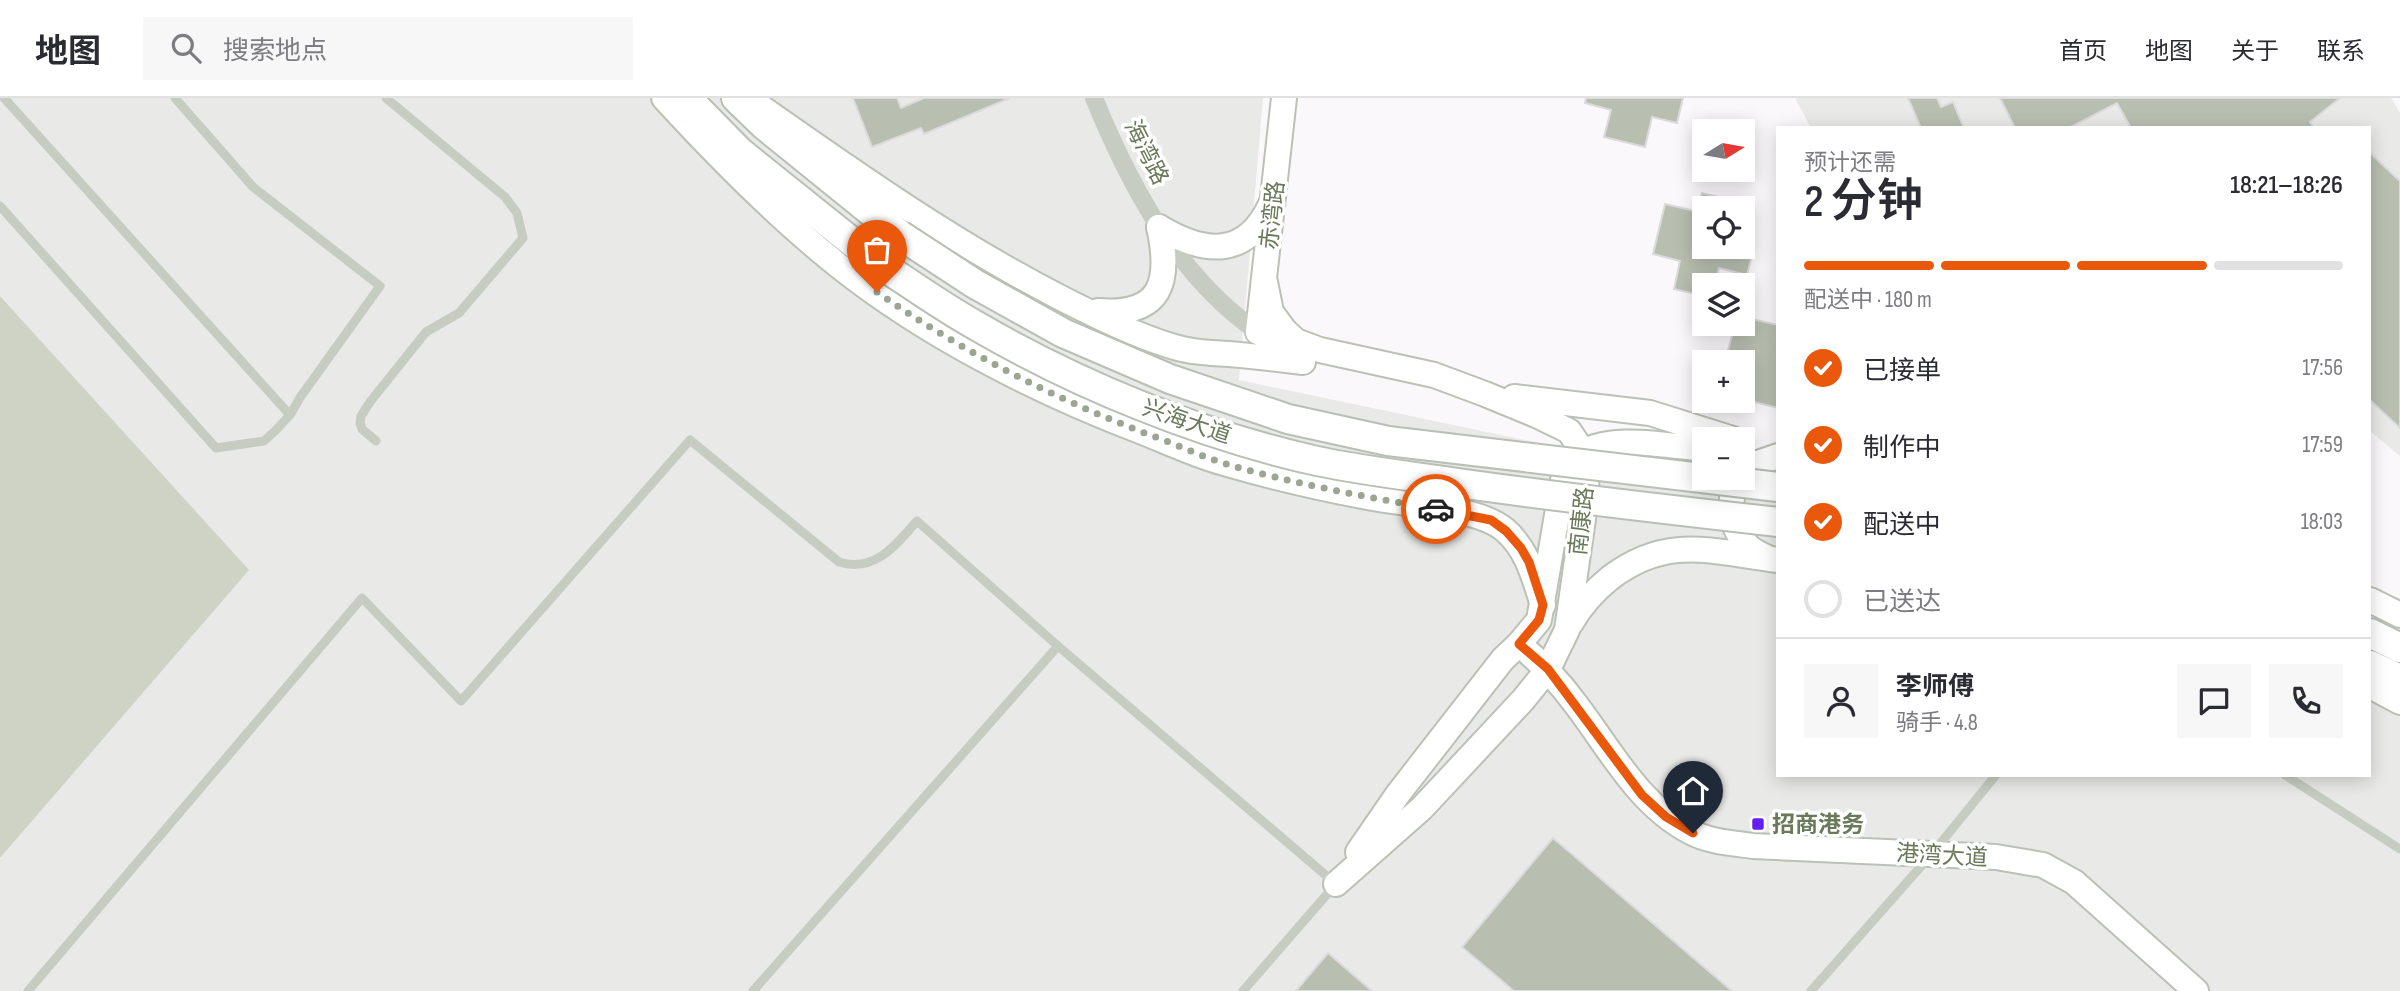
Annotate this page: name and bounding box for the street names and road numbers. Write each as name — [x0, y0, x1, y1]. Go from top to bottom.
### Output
street label: 海湾路 — [1118, 115, 1174, 190]
street label: 赤湾路 — [1255, 179, 1291, 251]
street label: 兴海大道 — [1139, 394, 1235, 450]
street label: 南康路 — [1564, 485, 1600, 557]
street label: 港湾大道 — [1895, 840, 1989, 872]

